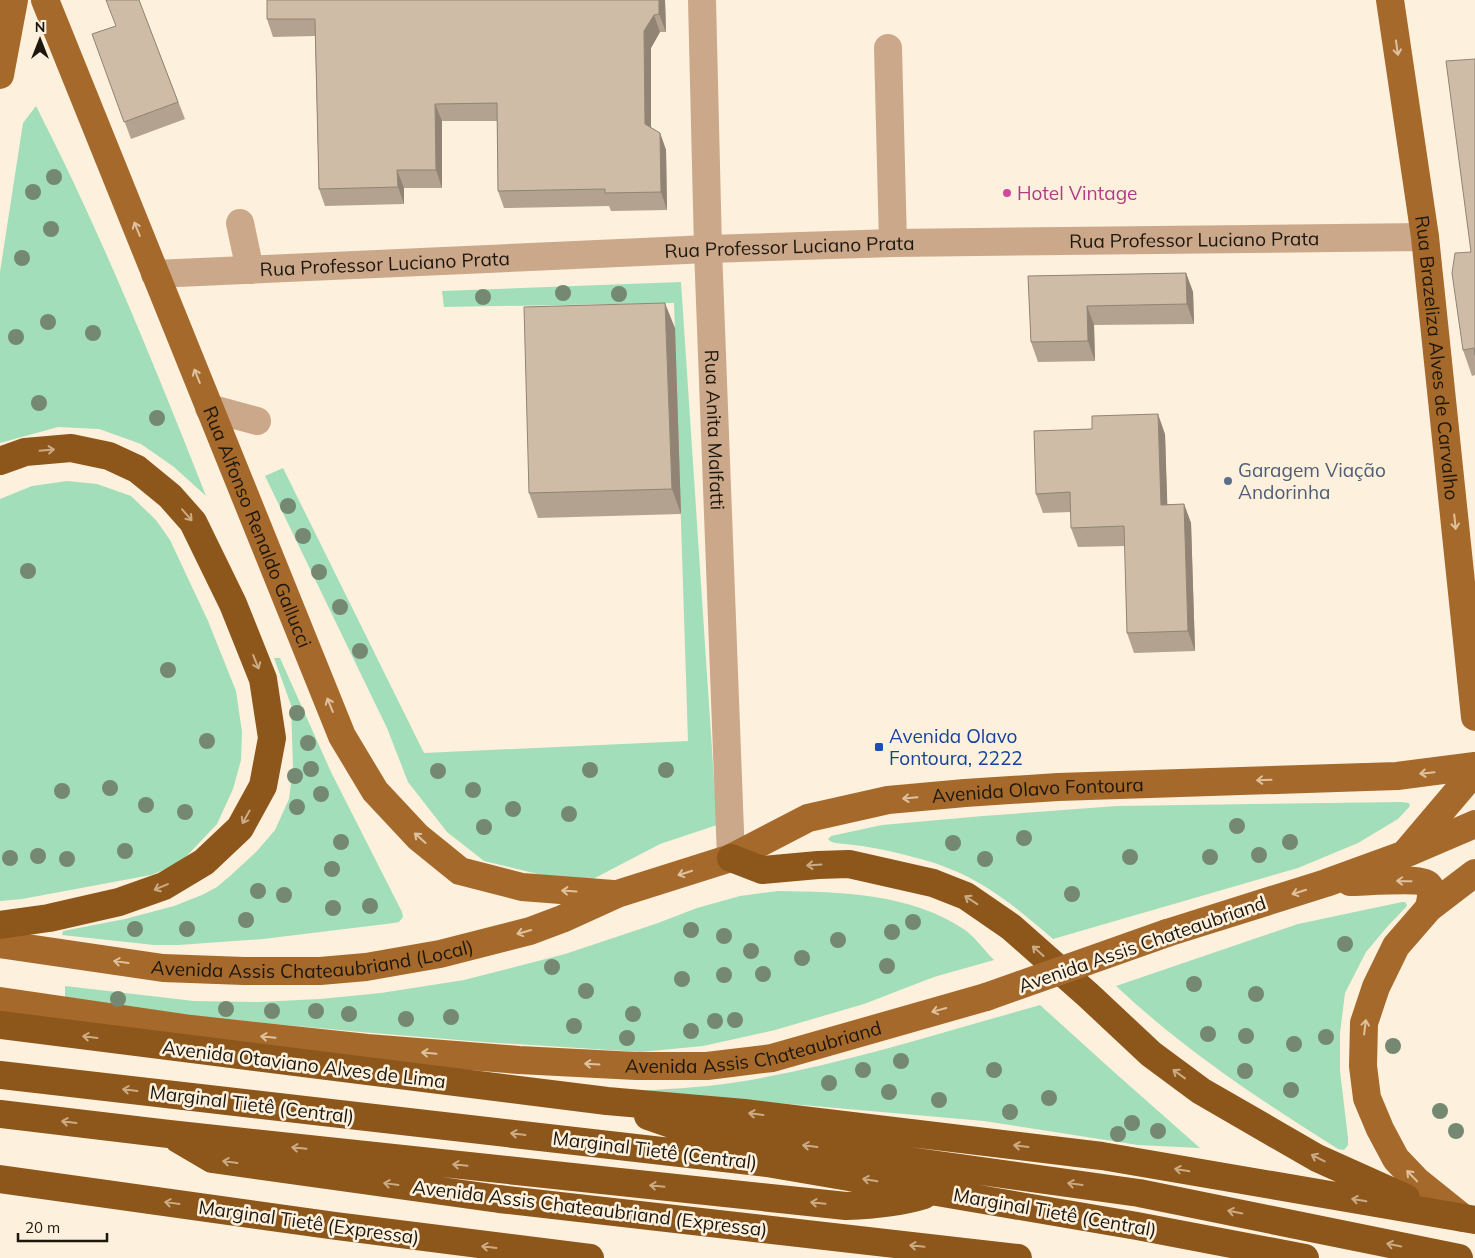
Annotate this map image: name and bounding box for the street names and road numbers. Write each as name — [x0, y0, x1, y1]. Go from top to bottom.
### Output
street label: Rua Brazeliza Alves de Carvalho — [1410, 214, 1464, 501]
street label: Rua Professor Luciano Prata — [1069, 226, 1320, 253]
street label: Rua Professor Luciano Prata — [664, 231, 915, 263]
street label: Rua Professor Luciano Prata — [259, 246, 510, 281]
street label: Rua Anita Malfatti — [700, 349, 730, 511]
street label: Rua Alfonso Renaldo Gallucci — [198, 402, 317, 651]
street label: Avenida Olavo Fontoura — [931, 772, 1144, 808]
street label: Avenida Assis Chateaubriand — [1015, 890, 1269, 998]
street label: Avenida Assis Chateaubriand (Local) — [150, 934, 476, 983]
street label: Avenida Assis Chateaubriand — [624, 1015, 884, 1078]
street label: Avenida Otaviano Alves de Lima — [161, 1035, 447, 1093]
street label: Marginal Tietê (Central) — [148, 1080, 356, 1128]
street label: Marginal Tietê (Central) — [551, 1126, 759, 1174]
street label: Avenida Assis Chateaubriand (Expressa) — [411, 1174, 769, 1242]
street label: Marginal Tietê (Central) — [952, 1182, 1158, 1242]
street label: Marginal Tietê (Expressa) — [197, 1195, 421, 1249]

